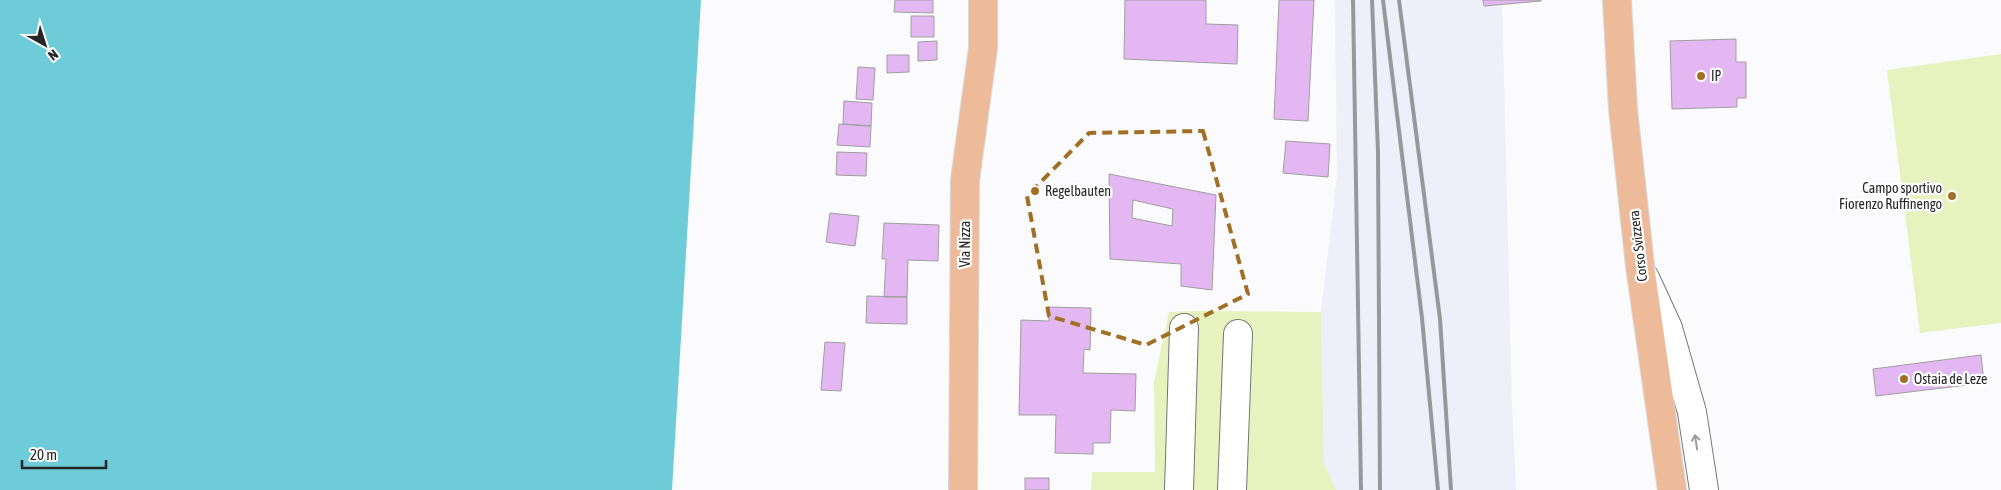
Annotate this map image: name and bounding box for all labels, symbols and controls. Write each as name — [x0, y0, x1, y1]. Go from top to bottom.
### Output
north arrow — [20, 20, 70, 70]
text: N — [45, 46, 61, 64]
place label: IP — [1711, 68, 1722, 84]
marker: IP — [1695, 70, 1707, 82]
place label: Campo sportivo Fiorenzo Ruffinengo — [1839, 180, 1942, 212]
place label: Regelbauten — [1045, 183, 1111, 199]
marker: Regelbauten — [1029, 185, 1041, 197]
marker: Campo sportivo Fiorenzo Ruffinengo — [1946, 190, 1958, 202]
street label: Corso Svizzera — [1626, 209, 1650, 283]
street label: Via Nizza — [957, 221, 973, 267]
place label: Ostaia de Leze — [1914, 371, 1987, 387]
marker: Ostaia de Leze — [1898, 373, 1910, 385]
one-way arrow — [1691, 434, 1701, 450]
scale bar — [22, 438, 106, 470]
text: 20 m — [30, 446, 57, 463]

